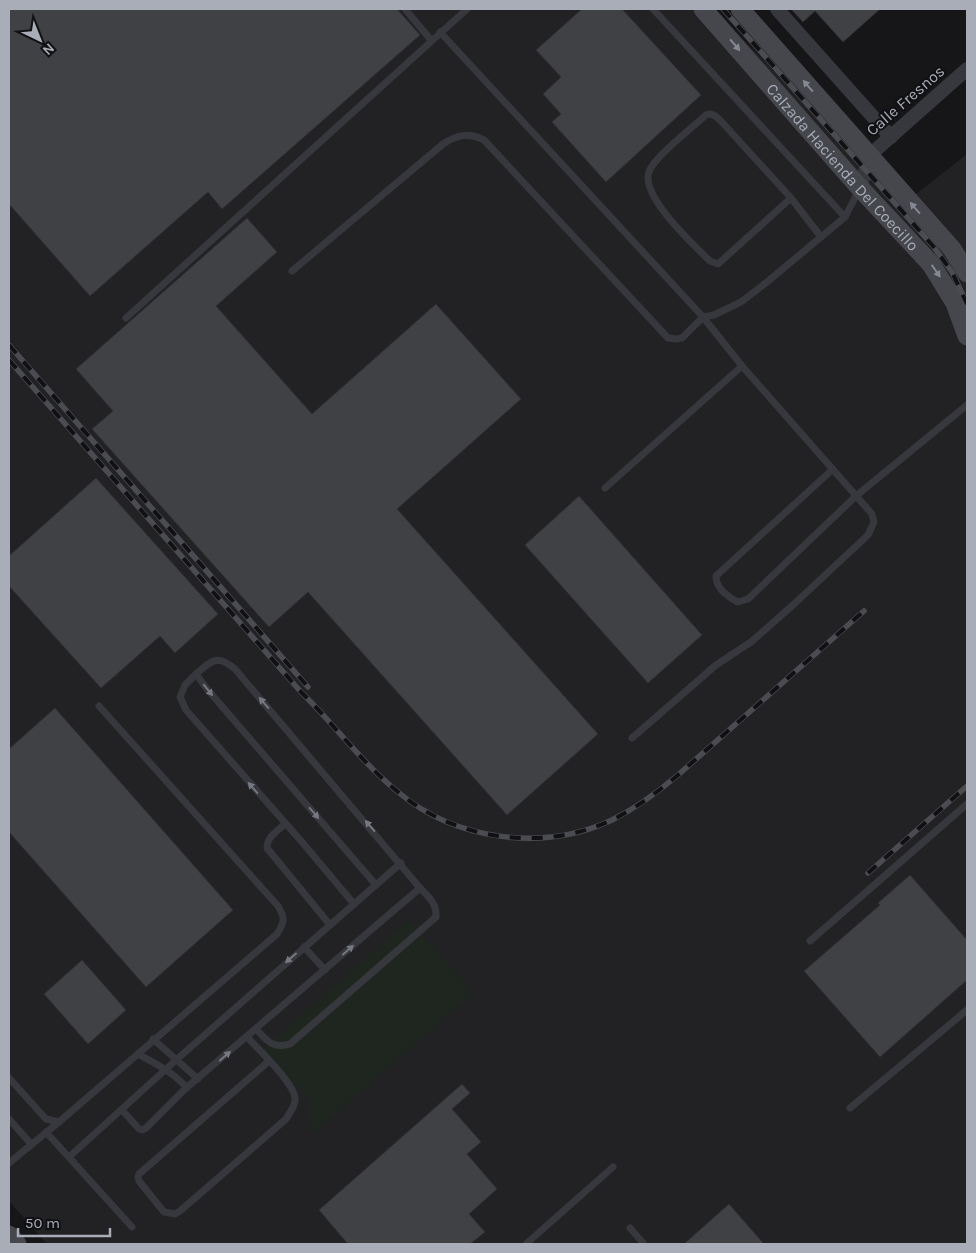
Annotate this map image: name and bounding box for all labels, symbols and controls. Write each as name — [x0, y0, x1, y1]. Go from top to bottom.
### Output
north arrow — [15, 15, 65, 65]
text: N — [39, 39, 58, 59]
one-way arrow — [729, 39, 741, 51]
street label: Calle Fresnos — [862, 61, 948, 139]
street label: Calzada Hacienda Del Coecillo — [762, 79, 923, 255]
one-way arrow — [802, 80, 814, 92]
one-way arrow — [910, 201, 921, 214]
one-way arrow — [931, 265, 941, 278]
one-way arrow — [203, 683, 214, 696]
one-way arrow — [258, 697, 269, 710]
one-way arrow — [248, 781, 259, 794]
one-way arrow — [309, 807, 320, 820]
one-way arrow — [364, 820, 375, 833]
one-way arrow — [342, 945, 354, 956]
one-way arrow — [284, 953, 297, 964]
one-way arrow — [218, 1050, 230, 1062]
scale bar — [18, 1206, 110, 1238]
text: 50 m — [25, 1214, 60, 1232]

